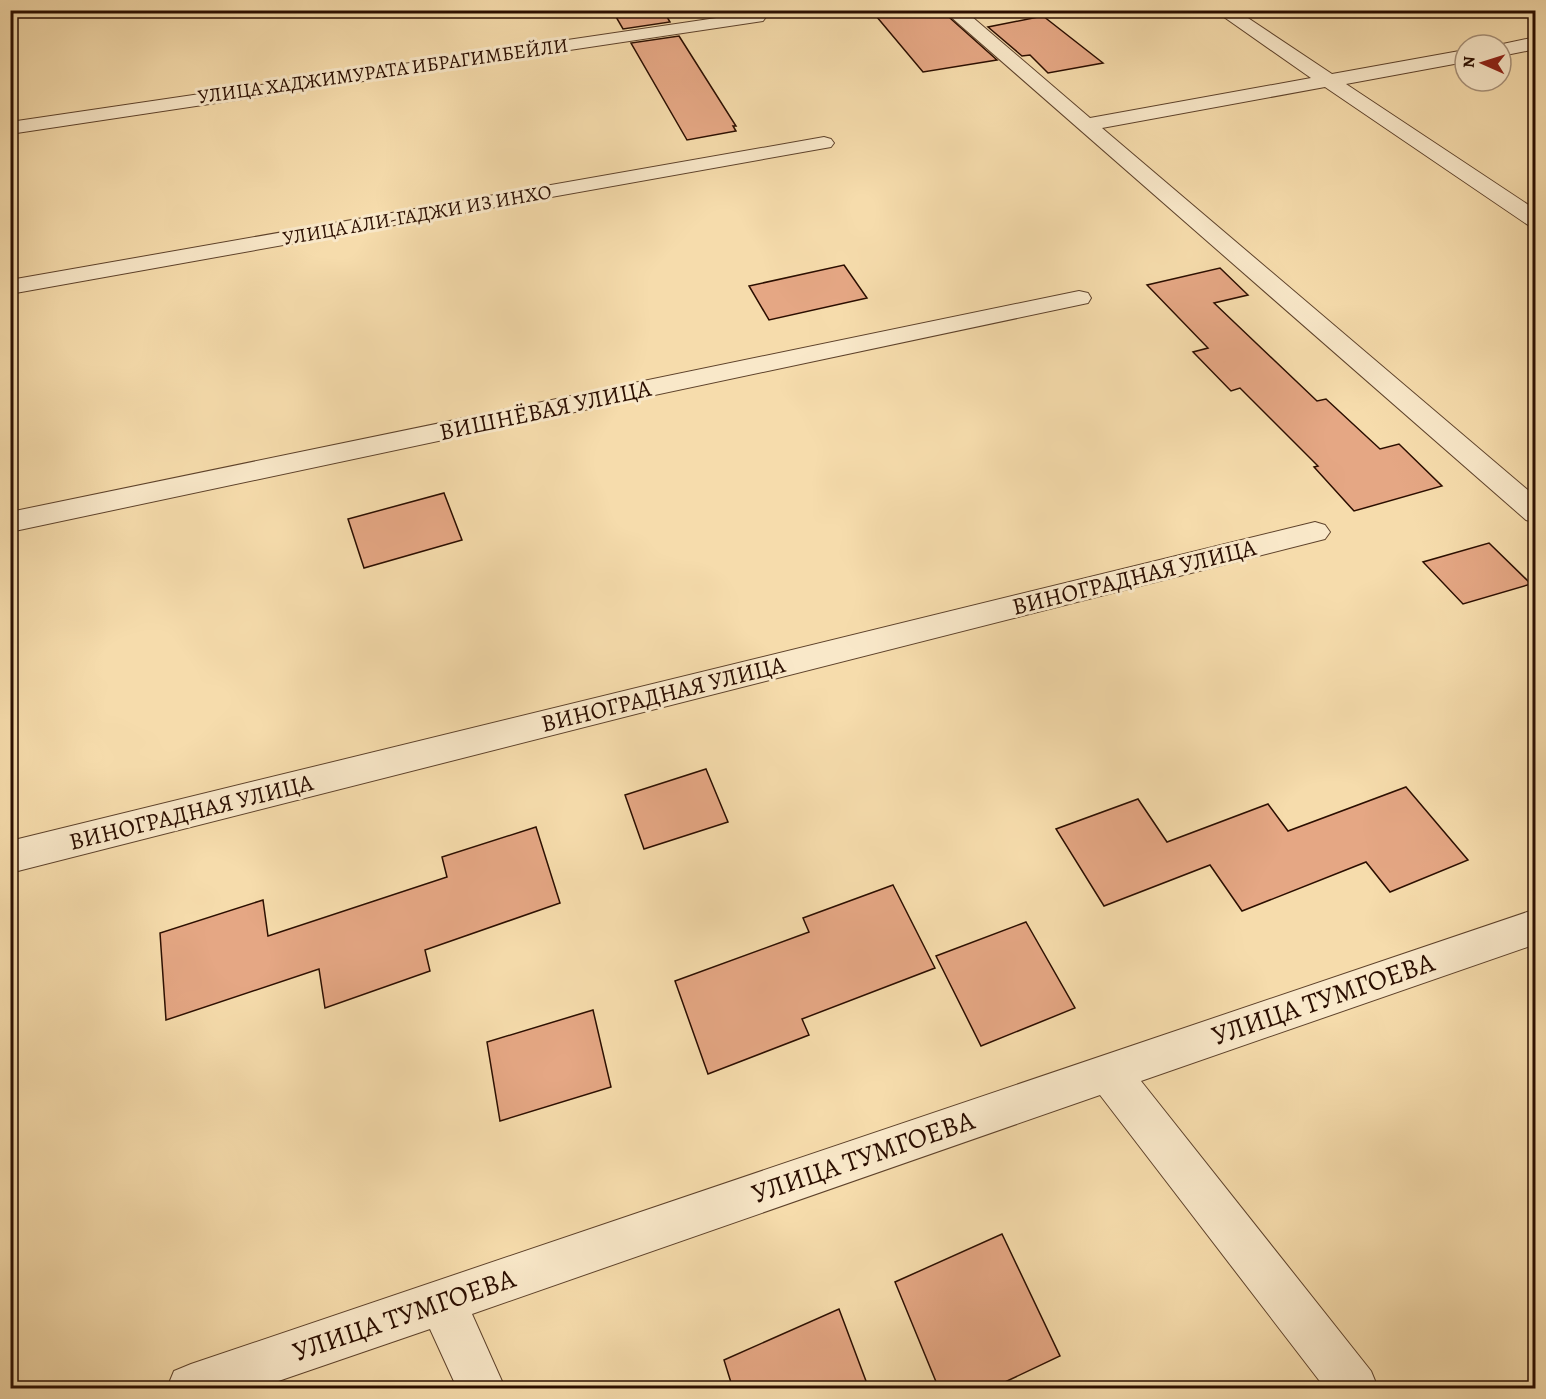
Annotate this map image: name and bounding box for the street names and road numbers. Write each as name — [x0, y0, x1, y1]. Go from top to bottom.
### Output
street label: УЛИЦА ХАДЖИМУРАТА ИБРАГИМБЕЙЛИ — [196, 32, 570, 110]
street label: УЛИЦА АЛИ-ГАДЖИ ИЗ ИНХО — [280, 178, 554, 252]
street label: ВИШНЁВАЯ УЛИЦА — [436, 372, 655, 448]
street label: ВИНОГРАДНАЯ УЛИЦА — [1009, 531, 1260, 623]
street label: ВИНОГРАДНАЯ УЛИЦА — [538, 648, 789, 740]
street label: ВИНОГРАДНАЯ УЛИЦА — [66, 766, 317, 858]
street label: УЛИЦА ТУМГОЕВА — [1207, 943, 1440, 1055]
street label: УЛИЦА ТУМГОЕВА — [747, 1101, 980, 1213]
street label: УЛИЦА ТУМГОЕВА — [288, 1259, 521, 1371]

